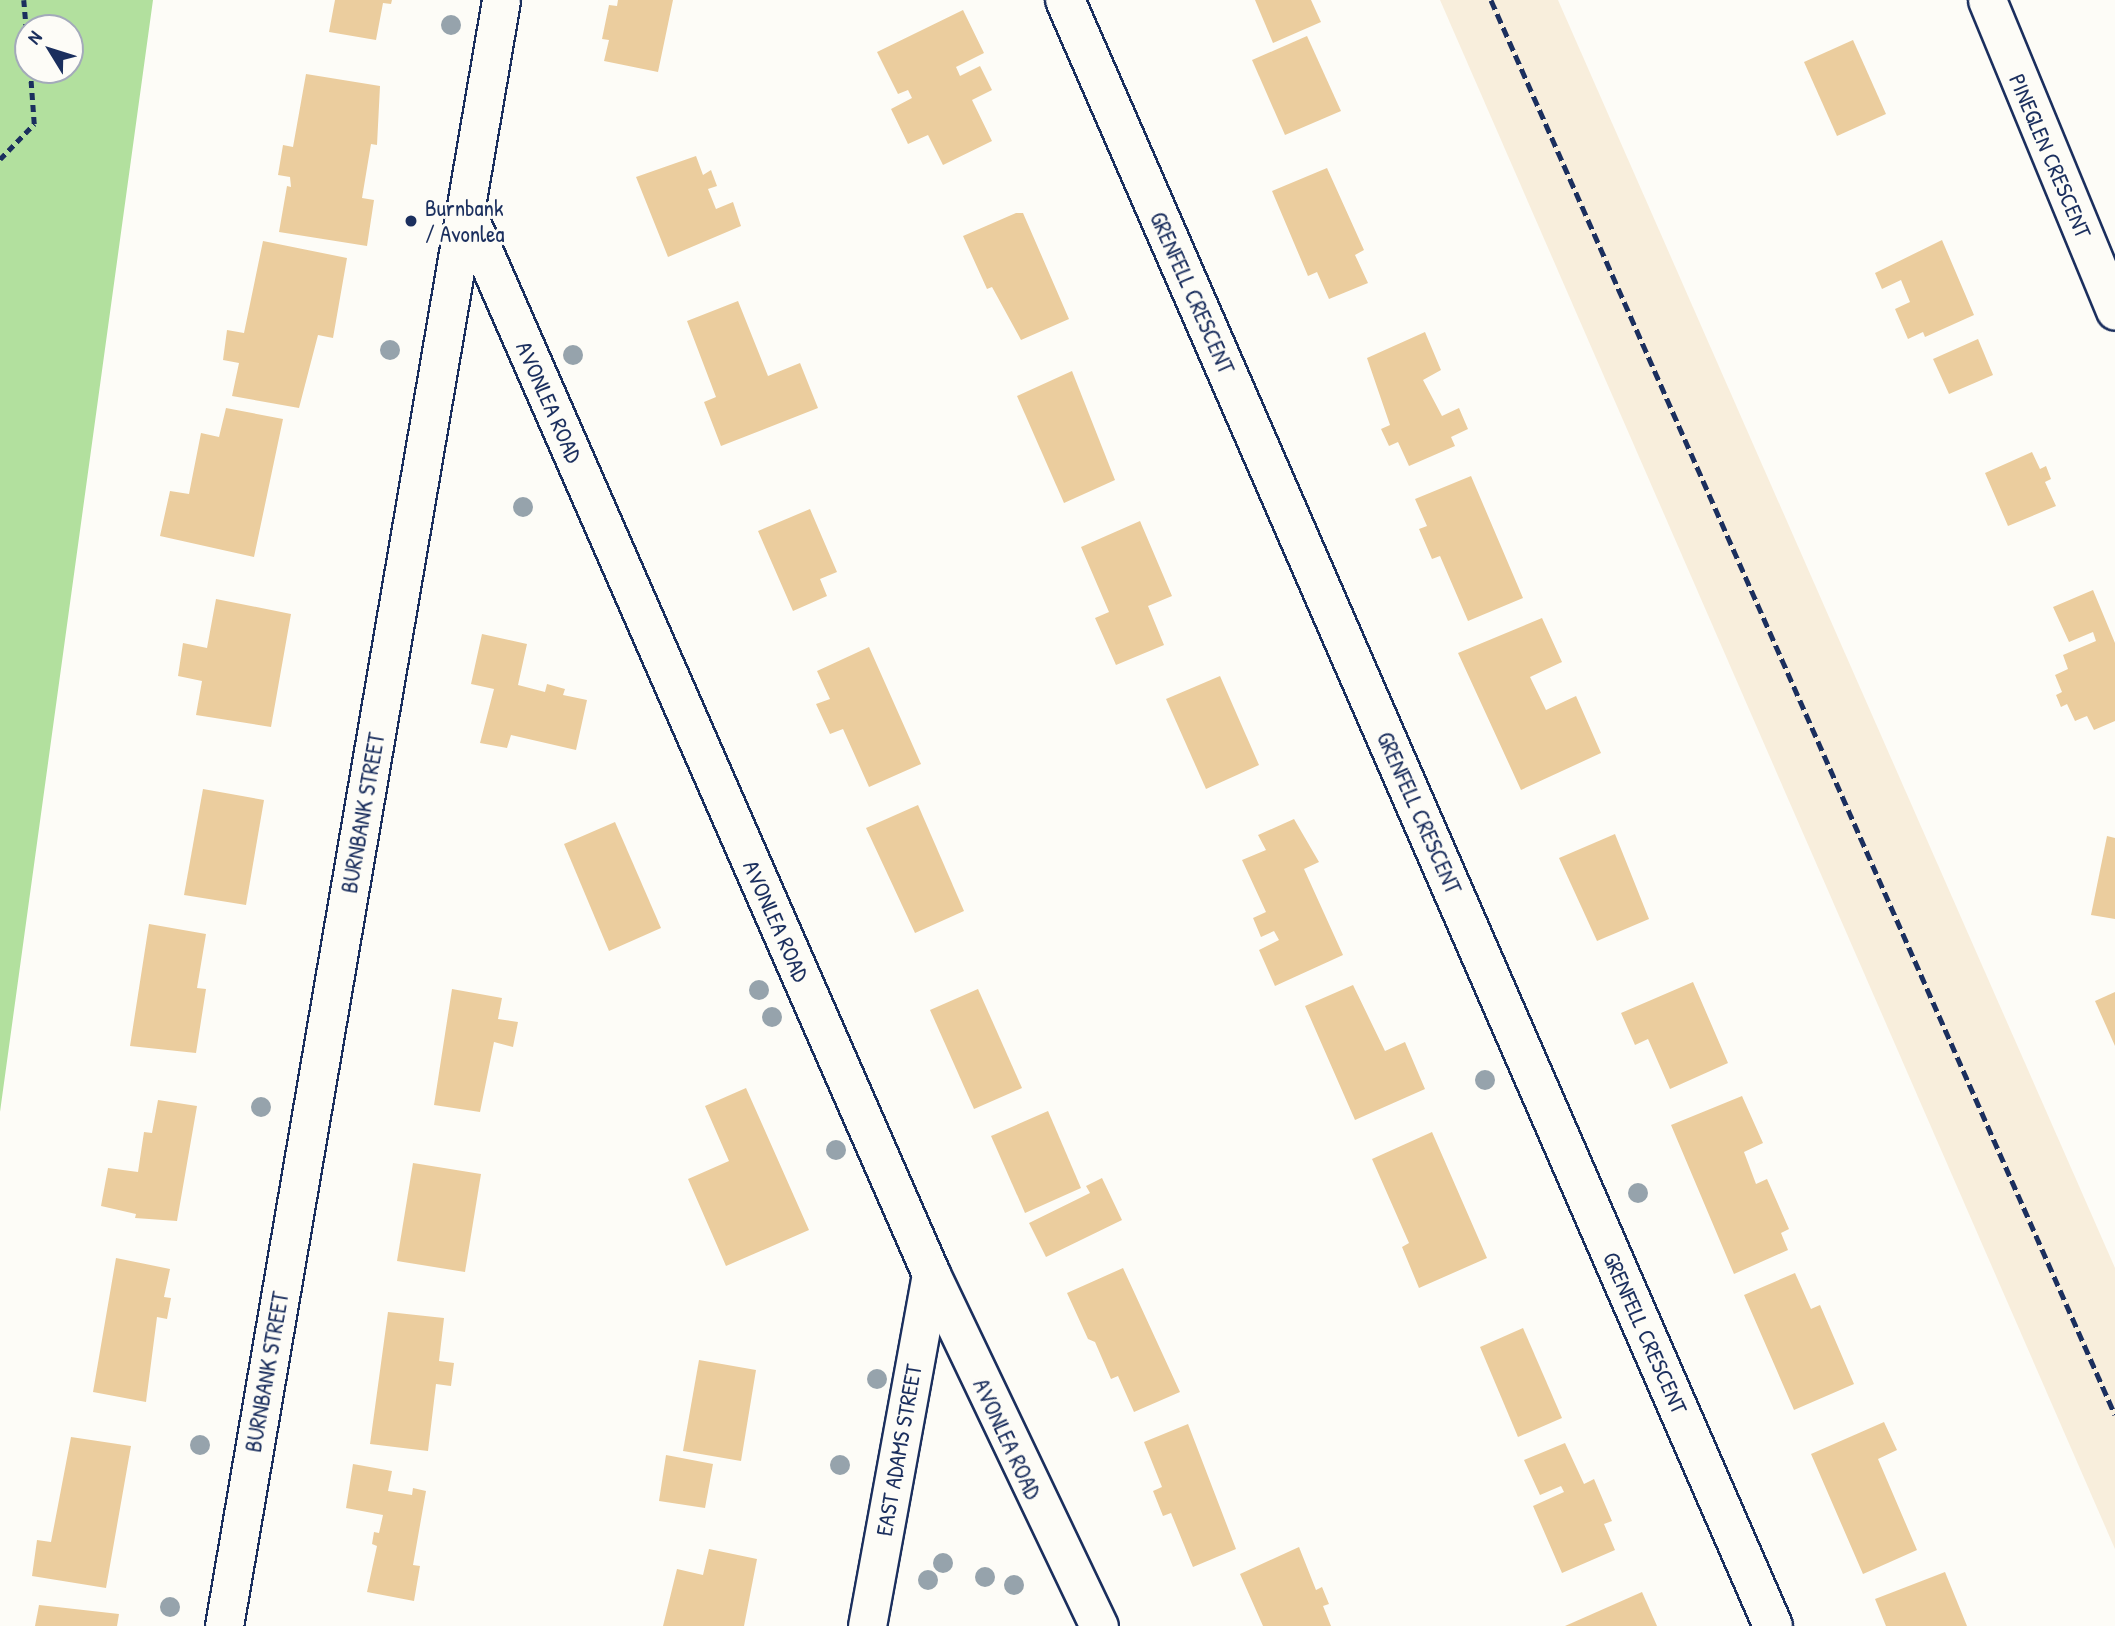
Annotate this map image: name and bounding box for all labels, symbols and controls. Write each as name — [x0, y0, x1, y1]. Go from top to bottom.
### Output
north arrow — [14, 14, 84, 84]
text: N — [21, 25, 47, 49]
street label: PINEGLEN CRESCENT — [2003, 70, 2097, 242]
place label: Burnbank / Avonlea — [425, 194, 504, 248]
street label: GRENFELL CRESCENT — [1144, 208, 1240, 378]
marker: Burnbank / Avonlea — [403, 213, 419, 229]
street label: AVONLEA ROAD — [510, 337, 588, 467]
street label: GRENFELL CRESCENT — [1371, 728, 1467, 898]
street label: BURNBANK STREET — [335, 731, 391, 895]
street label: AVONLEA ROAD — [737, 856, 815, 986]
street label: GRENFELL CRESCENT — [1597, 1248, 1693, 1418]
street label: BURNBANK STREET — [239, 1290, 295, 1454]
street label: EAST ADAMS STREET — [870, 1362, 928, 1538]
street label: AVONLEA ROAD — [967, 1374, 1047, 1504]

